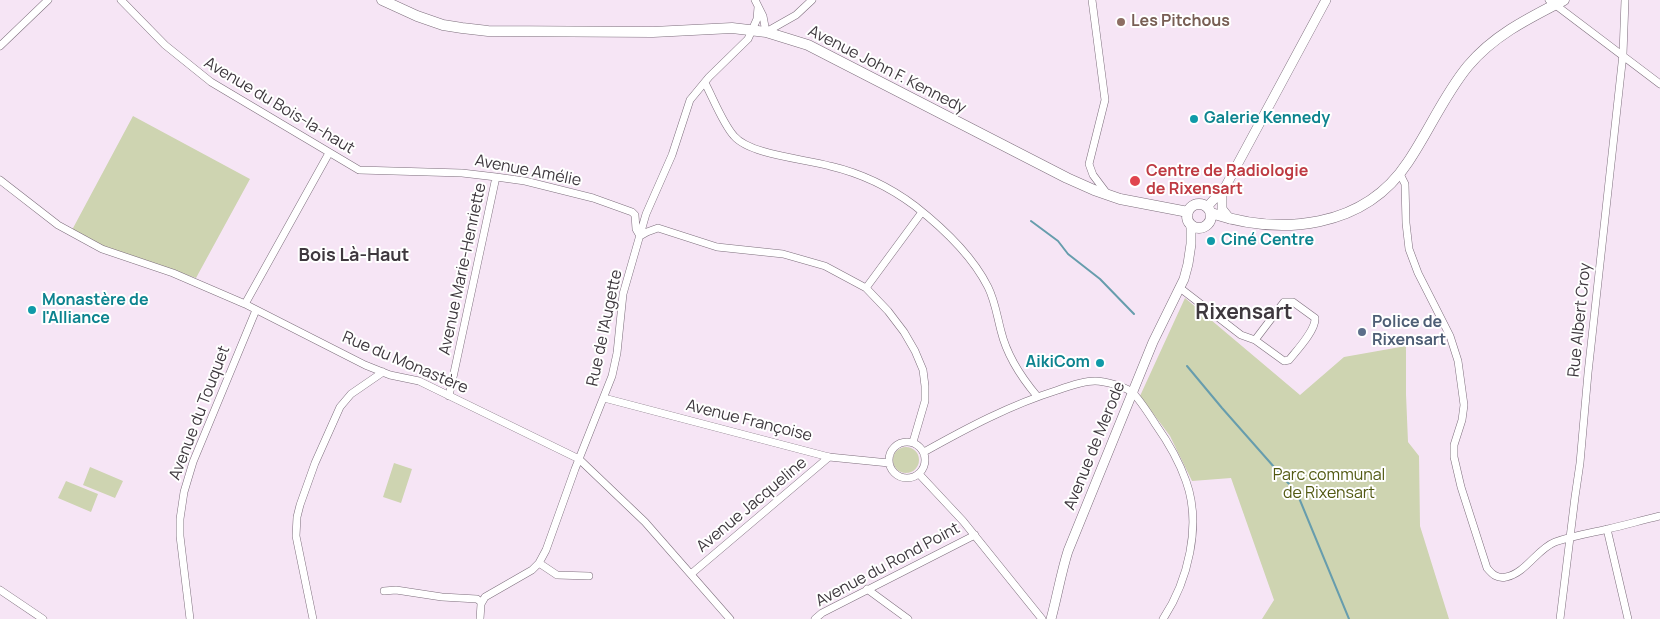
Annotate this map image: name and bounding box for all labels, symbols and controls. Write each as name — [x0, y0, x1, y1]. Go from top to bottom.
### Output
place label: Les Pitchous — [1131, 12, 1230, 32]
marker: Les Pitchous — [1115, 16, 1127, 28]
street label: Avenue John F. Kennedy — [805, 22, 969, 118]
street label: Avenue du Bois-la-haut — [200, 53, 358, 159]
place label: Galerie Kennedy — [1204, 109, 1330, 129]
marker: Galerie Kennedy — [1188, 113, 1200, 125]
street label: Avenue Amélie — [473, 151, 583, 191]
place label: Centre de Radiologie de Rixensart — [1146, 162, 1308, 200]
marker: Centre de Radiologie de Rixensart — [1128, 174, 1142, 188]
street label: Avenue Marie-Henriette — [435, 181, 491, 357]
place label: Ciné Centre — [1221, 231, 1314, 251]
marker: Ciné Centre — [1205, 235, 1217, 247]
district label: Bois Là-Haut — [299, 245, 409, 267]
street label: Rue Albert Croy — [1564, 262, 1596, 378]
street label: Rue de l'Augette — [583, 268, 627, 388]
place label: Monastère de l'Alliance — [42, 291, 149, 329]
district label: Rixensart — [1195, 300, 1293, 326]
marker: Monastère de l'Alliance — [26, 304, 38, 316]
place label: Police de Rixensart — [1372, 313, 1446, 351]
marker: Police de Rixensart — [1356, 326, 1368, 338]
street label: Rue du Monastère — [339, 328, 471, 398]
street label: Avenue du Touquet — [166, 343, 234, 483]
place label: AikiCom — [1026, 353, 1090, 373]
marker: AikiCom — [1094, 357, 1106, 369]
street label: Avenue de Merode — [1060, 379, 1130, 513]
street label: Avenue Françoise — [684, 396, 814, 446]
street label: Avenue Jacqueline — [693, 453, 811, 557]
park label: Parc communal de Rixensart — [1273, 466, 1385, 504]
street label: Avenue du Rond Point — [813, 519, 963, 611]

